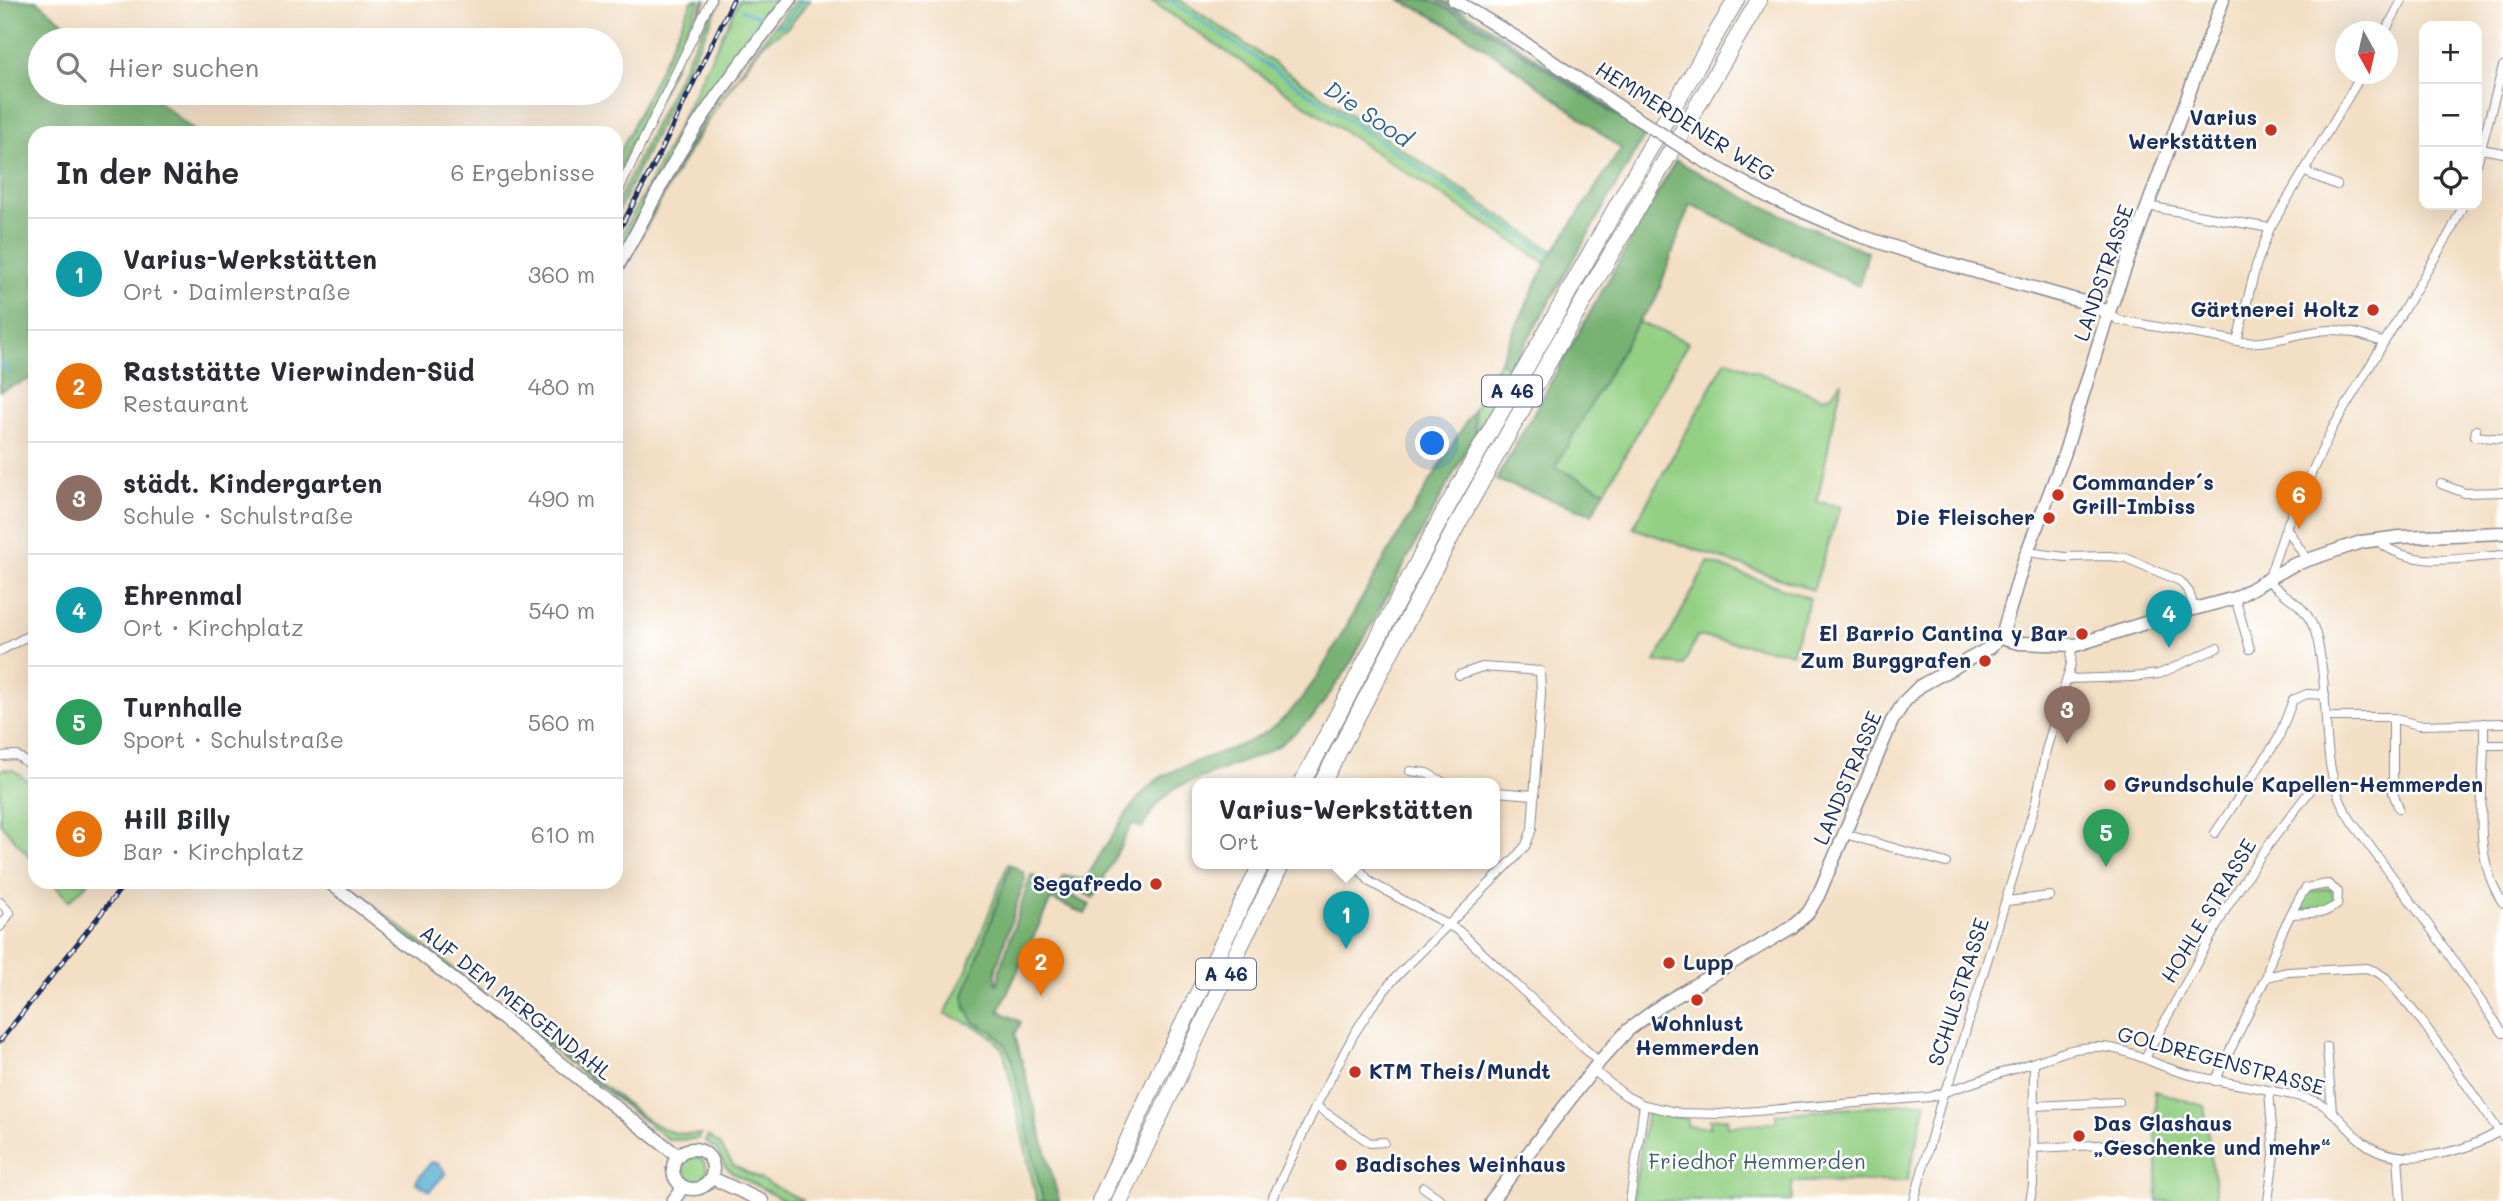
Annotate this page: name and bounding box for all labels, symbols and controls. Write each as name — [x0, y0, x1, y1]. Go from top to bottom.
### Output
north arrow — [2335, 21, 2398, 84]
map controls — [2419, 21, 2482, 210]
button: + — [2419, 21, 2482, 84]
search box — [28, 28, 623, 105]
icon: search — [52, 48, 90, 86]
text: Hier suchen — [108, 50, 259, 84]
street label: HEMMERDENER WEG — [1591, 55, 1780, 187]
water label: Die Sood — [1319, 73, 1419, 154]
button: − — [2419, 84, 2482, 147]
place label: Varius Werkstätten — [2128, 103, 2257, 154]
marker: Varius Werkstätten — [2263, 122, 2279, 138]
button: locate — [2419, 147, 2482, 210]
text: In der Nähe — [56, 152, 239, 192]
text: 6 Ergebnisse — [450, 157, 595, 187]
street label: LANDSTRASSE — [2067, 201, 2139, 344]
text: Varius-Werkstätten — [123, 242, 377, 276]
text: 1 — [74, 259, 84, 289]
text: 360 m — [528, 259, 595, 289]
text: Ort · Daimlerstraße — [123, 276, 351, 306]
place label: Gärtnerei Holtz — [2190, 295, 2359, 322]
marker: Gärtnerei Holtz — [2365, 302, 2381, 318]
text: Raststätte Vierwinden-Süd — [123, 354, 474, 388]
text: 2 — [73, 371, 85, 401]
text: 480 m — [528, 371, 595, 401]
road number: A 46 — [1482, 376, 1542, 406]
text: Restaurant — [123, 388, 249, 418]
your location — [1415, 426, 1449, 460]
text: städt. Kindergarten — [123, 466, 382, 500]
place label: Commander´s Grill-Imbiss — [2072, 468, 2214, 519]
pin: 6 — [2276, 471, 2322, 529]
text: 3 — [72, 483, 86, 513]
text: 490 m — [528, 483, 595, 513]
marker: Commander´s Grill-Imbiss — [2050, 487, 2066, 503]
text: Schule · Schulstraße — [123, 500, 354, 530]
place label: Die Fleischer — [1895, 503, 2035, 530]
marker: Die Fleischer — [2041, 510, 2057, 526]
text: Ehrenmal — [123, 578, 242, 612]
pin: 4 — [2146, 590, 2192, 648]
text: 4 — [72, 595, 86, 625]
text: 540 m — [528, 595, 595, 625]
text: Ort · Kirchplatz — [123, 612, 304, 642]
place label: El Barrio Cantina y Bar — [1819, 619, 2068, 647]
marker: El Barrio Cantina y Bar — [2074, 626, 2090, 642]
place label: Zum Burggrafen — [1800, 646, 1971, 673]
marker: Zum Burggrafen — [1977, 653, 1993, 669]
pin: 3 — [2044, 686, 2090, 744]
text: Turnhalle — [123, 690, 242, 724]
street label: LANDSTRASSE — [1806, 706, 1887, 848]
text: 5 — [72, 707, 86, 737]
text: 560 m — [528, 707, 595, 737]
text: Sport · Schulstraße — [123, 724, 344, 754]
place label: Grundschule Kapellen-Hemmerden — [2124, 770, 2483, 797]
marker: Grundschule Kapellen-Hemmerden — [2102, 777, 2118, 793]
popup — [1192, 778, 1500, 869]
text: Varius-Werkstätten — [1219, 792, 1473, 826]
text: Hill Billy — [123, 802, 231, 836]
pin: 5 — [2083, 809, 2129, 867]
text: 6 — [72, 819, 86, 849]
text: 610 m — [531, 819, 595, 849]
text: Ort — [1219, 826, 1259, 856]
street label: HOHLE STRASSE — [2154, 833, 2261, 987]
text: Bar · Kirchplatz — [123, 836, 304, 866]
place label: Segafredo — [1032, 869, 1142, 896]
marker: Segafredo — [1148, 876, 1164, 892]
pin: 1 — [1323, 891, 1369, 949]
street label: SCHULSTRASSE — [1921, 914, 1994, 1069]
street label: AUF DEM MERGENDAHL — [415, 918, 619, 1085]
pin: 2 — [1018, 938, 1064, 996]
place label: Lupp — [1683, 948, 1734, 975]
marker: Lupp — [1661, 955, 1677, 971]
road number: A 46 — [1196, 958, 1256, 990]
marker: Wohnlust Hemmerden — [1689, 992, 1705, 1008]
place label: Wohnlust Hemmerden — [1635, 1009, 1759, 1060]
street label: GOLDREGENSTRASSE — [2115, 1019, 2328, 1100]
place label: KTM Theis/Mundt — [1369, 1057, 1551, 1084]
marker: KTM Theis/Mundt — [1347, 1064, 1363, 1080]
place label: Das Glashaus „Geschenke und mehr“ — [2093, 1109, 2331, 1160]
marker: Das Glashaus „Geschenke und mehr“ — [2071, 1128, 2087, 1144]
park label: Friedhof Hemmerden — [1648, 1147, 1866, 1174]
place label: Badisches Weinhaus — [1355, 1150, 1566, 1177]
marker: Badisches Weinhaus — [1333, 1157, 1349, 1173]

